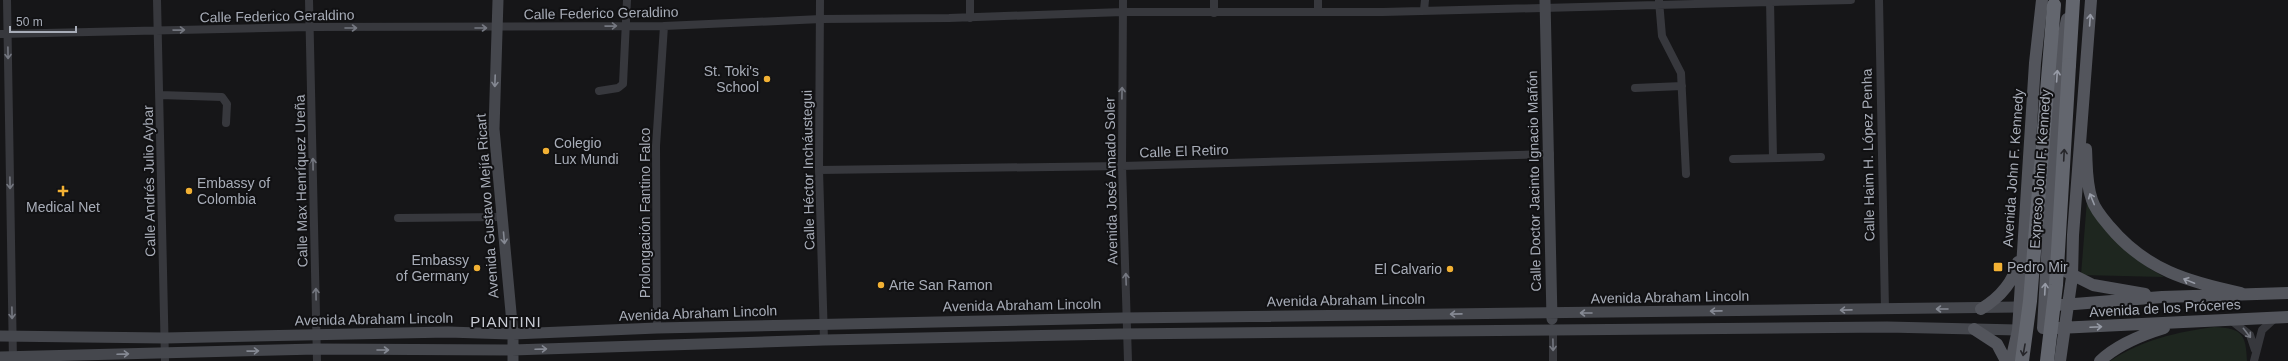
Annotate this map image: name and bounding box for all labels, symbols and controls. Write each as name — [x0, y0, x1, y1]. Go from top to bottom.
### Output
street label: Calle Federico Geraldino — [523, 4, 679, 22]
street label: Calle Federico Geraldino — [199, 7, 355, 25]
scale bar — [10, 8, 76, 34]
one-way arrow — [2087, 14, 2094, 27]
text: 50 m — [16, 15, 43, 29]
one-way arrow — [604, 22, 617, 30]
one-way arrow — [344, 24, 357, 31]
one-way arrow — [474, 24, 487, 32]
one-way arrow — [172, 26, 185, 34]
one-way arrow — [4, 46, 12, 59]
place label: St. Toki's School — [704, 63, 759, 95]
street label: Calle Haim H. López Penha — [1858, 68, 1878, 242]
street label: Calle Doctor Jacinto Ignacio Mañón — [1524, 70, 1544, 292]
one-way arrow — [2053, 70, 2061, 83]
one-way arrow — [491, 74, 499, 87]
marker: St. Toki's School — [762, 74, 772, 84]
one-way arrow — [1119, 87, 1126, 100]
street label: Avenida John F. Kennedy — [1999, 88, 2027, 248]
street label: Expreso John F. Kennedy — [2026, 89, 2054, 249]
street label: Calle Héctor Incháustegui — [799, 90, 817, 250]
street label: Calle Max Henríquez Ureña — [291, 94, 311, 268]
street label: Avenida José Amado Soler — [1102, 97, 1120, 265]
street label: Calle Andrés Julio Aybar — [140, 105, 158, 257]
street label: Avenida Gustavo Mejía Ricart — [473, 113, 501, 299]
street label: Prolongación Fantino Falco — [637, 128, 653, 298]
place label: Colegio Lux Mundi — [554, 135, 619, 167]
street label: Calle El Retiro — [1139, 141, 1229, 161]
marker: Colegio Lux Mundi — [541, 146, 551, 156]
one-way arrow — [2060, 149, 2067, 162]
one-way arrow — [309, 158, 317, 171]
place label: Embassy of Colombia — [197, 175, 270, 207]
one-way arrow — [6, 176, 14, 189]
marker: Medical Net — [57, 185, 69, 197]
marker: Embassy of Colombia — [184, 186, 194, 196]
one-way arrow — [2088, 194, 2096, 206]
place label: Medical Net — [26, 199, 100, 215]
one-way arrow — [500, 232, 508, 245]
place label: Embassy of Germany — [396, 252, 469, 284]
place label: Pedro Mir — [2007, 259, 2068, 275]
place label: El Calvario — [1374, 261, 1442, 277]
marker: Pedro Mir — [1992, 261, 2004, 273]
marker: Embassy of Germany — [472, 263, 482, 273]
marker: El Calvario — [1445, 264, 1455, 274]
one-way arrow — [1122, 273, 1130, 286]
one-way arrow — [2184, 276, 2196, 284]
place label: Arte San Ramon — [889, 277, 993, 293]
marker: Arte San Ramon — [876, 280, 886, 290]
one-way arrow — [2042, 283, 2049, 296]
one-way arrow — [312, 288, 320, 301]
street label: Avenida Abraham Lincoln — [1591, 288, 1749, 306]
street label: Avenida Abraham Lincoln — [1267, 291, 1425, 309]
street label: Avenida Abraham Lincoln — [943, 296, 1101, 314]
street label: Avenida de los Próceres — [2089, 296, 2241, 320]
street label: Avenida Abraham Lincoln — [619, 302, 777, 324]
one-way arrow — [1936, 305, 1949, 313]
one-way arrow — [9, 306, 16, 319]
one-way arrow — [1840, 306, 1853, 314]
one-way arrow — [1710, 307, 1723, 315]
one-way arrow — [1580, 309, 1593, 317]
street label: Avenida Abraham Lincoln — [295, 310, 453, 328]
one-way arrow — [1450, 310, 1463, 318]
district label: PIANTINI — [470, 313, 542, 330]
one-way arrow — [2089, 323, 2102, 330]
one-way arrow — [2242, 327, 2251, 338]
one-way arrow — [1549, 338, 1557, 351]
one-way arrow — [2020, 343, 2028, 356]
one-way arrow — [534, 345, 547, 353]
one-way arrow — [376, 346, 389, 354]
one-way arrow — [246, 347, 259, 355]
one-way arrow — [116, 350, 129, 357]

